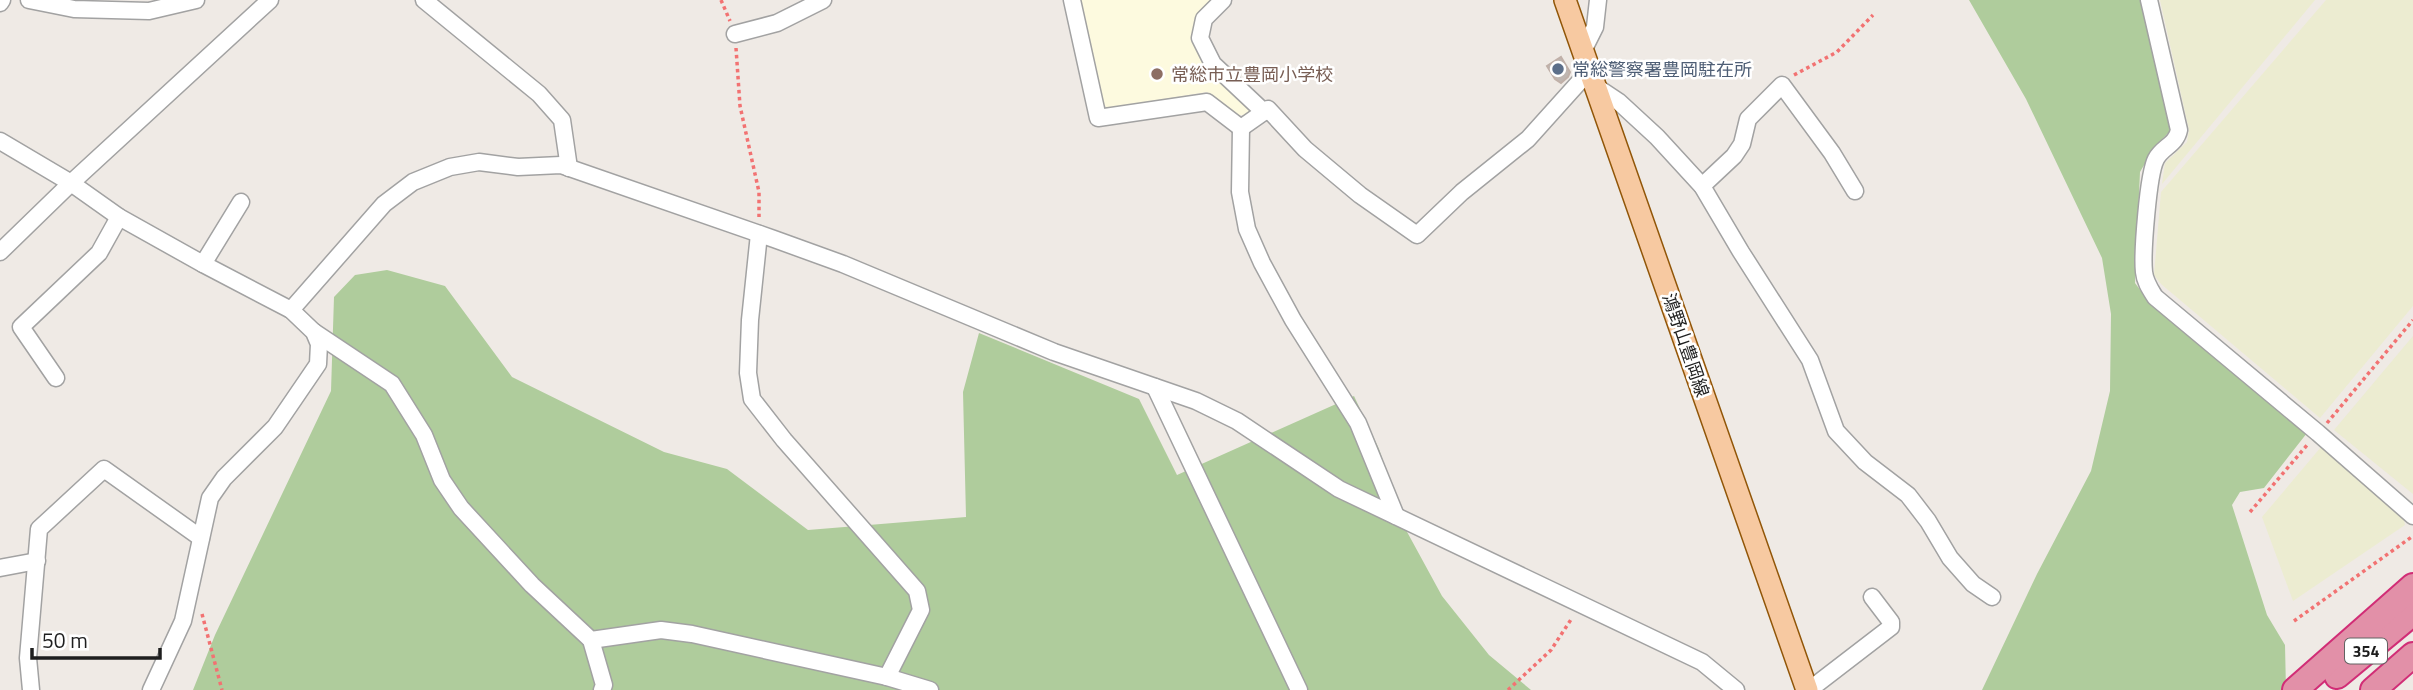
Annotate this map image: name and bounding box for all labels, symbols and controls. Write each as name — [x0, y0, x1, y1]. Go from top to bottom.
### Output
place label: 常総警察署豊岡駐在所 — [1572, 56, 1752, 83]
place label: 常総市立豊岡小学校 — [1171, 61, 1333, 88]
marker: 常総警察署豊岡駐在所 — [1550, 61, 1566, 77]
marker: 常総市立豊岡小学校 — [1149, 66, 1165, 82]
street label: 鴻野山豊岡線 — [1656, 290, 1716, 400]
scale bar — [32, 616, 159, 660]
text: 50 m — [42, 624, 88, 656]
road number: 354 — [2345, 638, 2387, 664]

